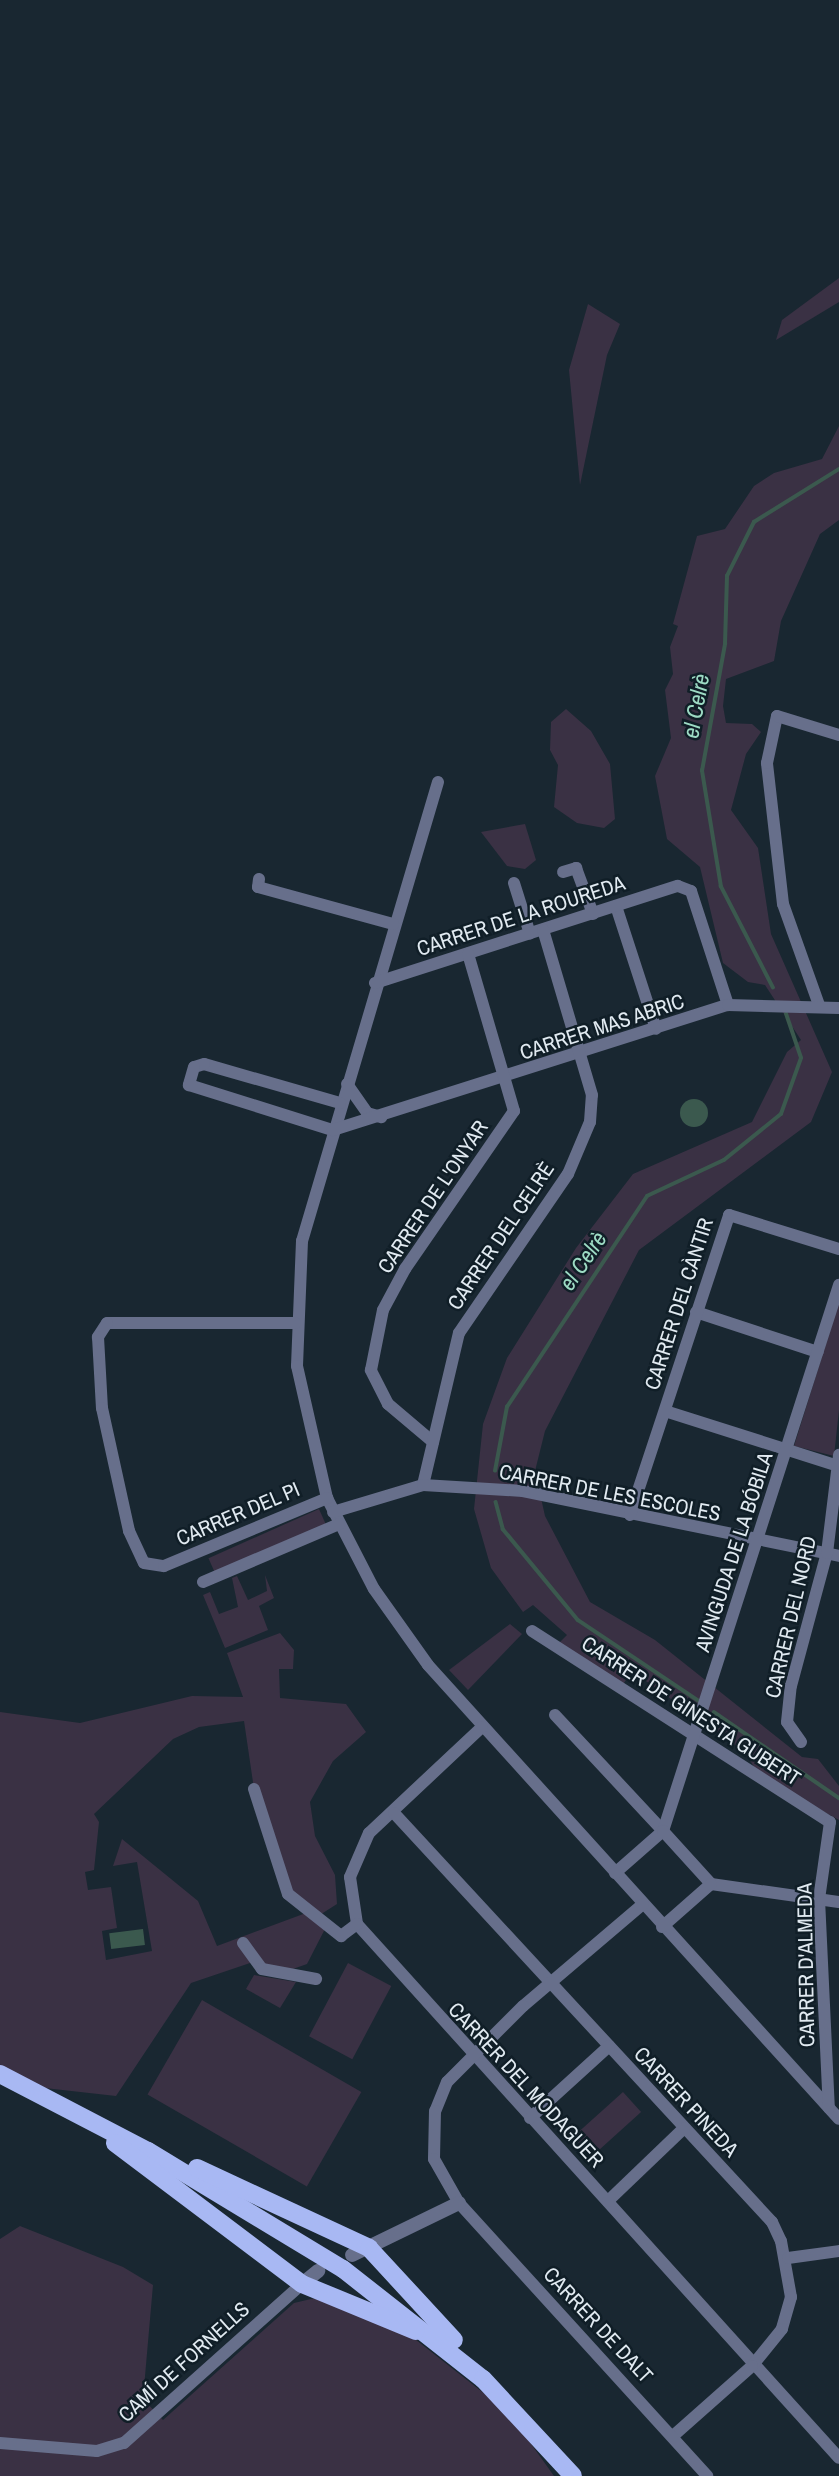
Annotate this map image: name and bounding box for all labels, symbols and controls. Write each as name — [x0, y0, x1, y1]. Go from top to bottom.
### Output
water label: el Celrè — [677, 672, 715, 740]
street label: CARRER DE LA ROUREDA — [413, 870, 629, 962]
street label: CARRER MAS ABRIC — [516, 988, 688, 1066]
street label: CARRER DE L'ONYAR — [372, 1116, 494, 1278]
street label: CARRER DEL CELRÈ — [442, 1157, 560, 1315]
street label: CARRER DEL CÀNTIR — [639, 1215, 719, 1393]
water label: el Celrè — [553, 1226, 613, 1296]
street label: AVINGUDA DE LA BÓBILA — [690, 1448, 778, 1656]
street label: CARRER DE LES ESCOLES — [497, 1459, 723, 1527]
street label: CARRER DEL PI — [172, 1477, 304, 1551]
street label: CARRER DEL NORD — [760, 1533, 822, 1701]
street label: CARRER DE GINESTA GUBERT — [576, 1631, 806, 1791]
street label: CARRER D'ALMEDA — [792, 1883, 820, 2047]
street label: CARRER DEL MODAGUER — [443, 1997, 609, 2173]
street label: CARRER PINEDA — [628, 2042, 744, 2162]
street label: CARRER DE DALT — [538, 2262, 658, 2388]
street label: CAMÍ DE FORNELLS — [113, 2297, 255, 2427]

